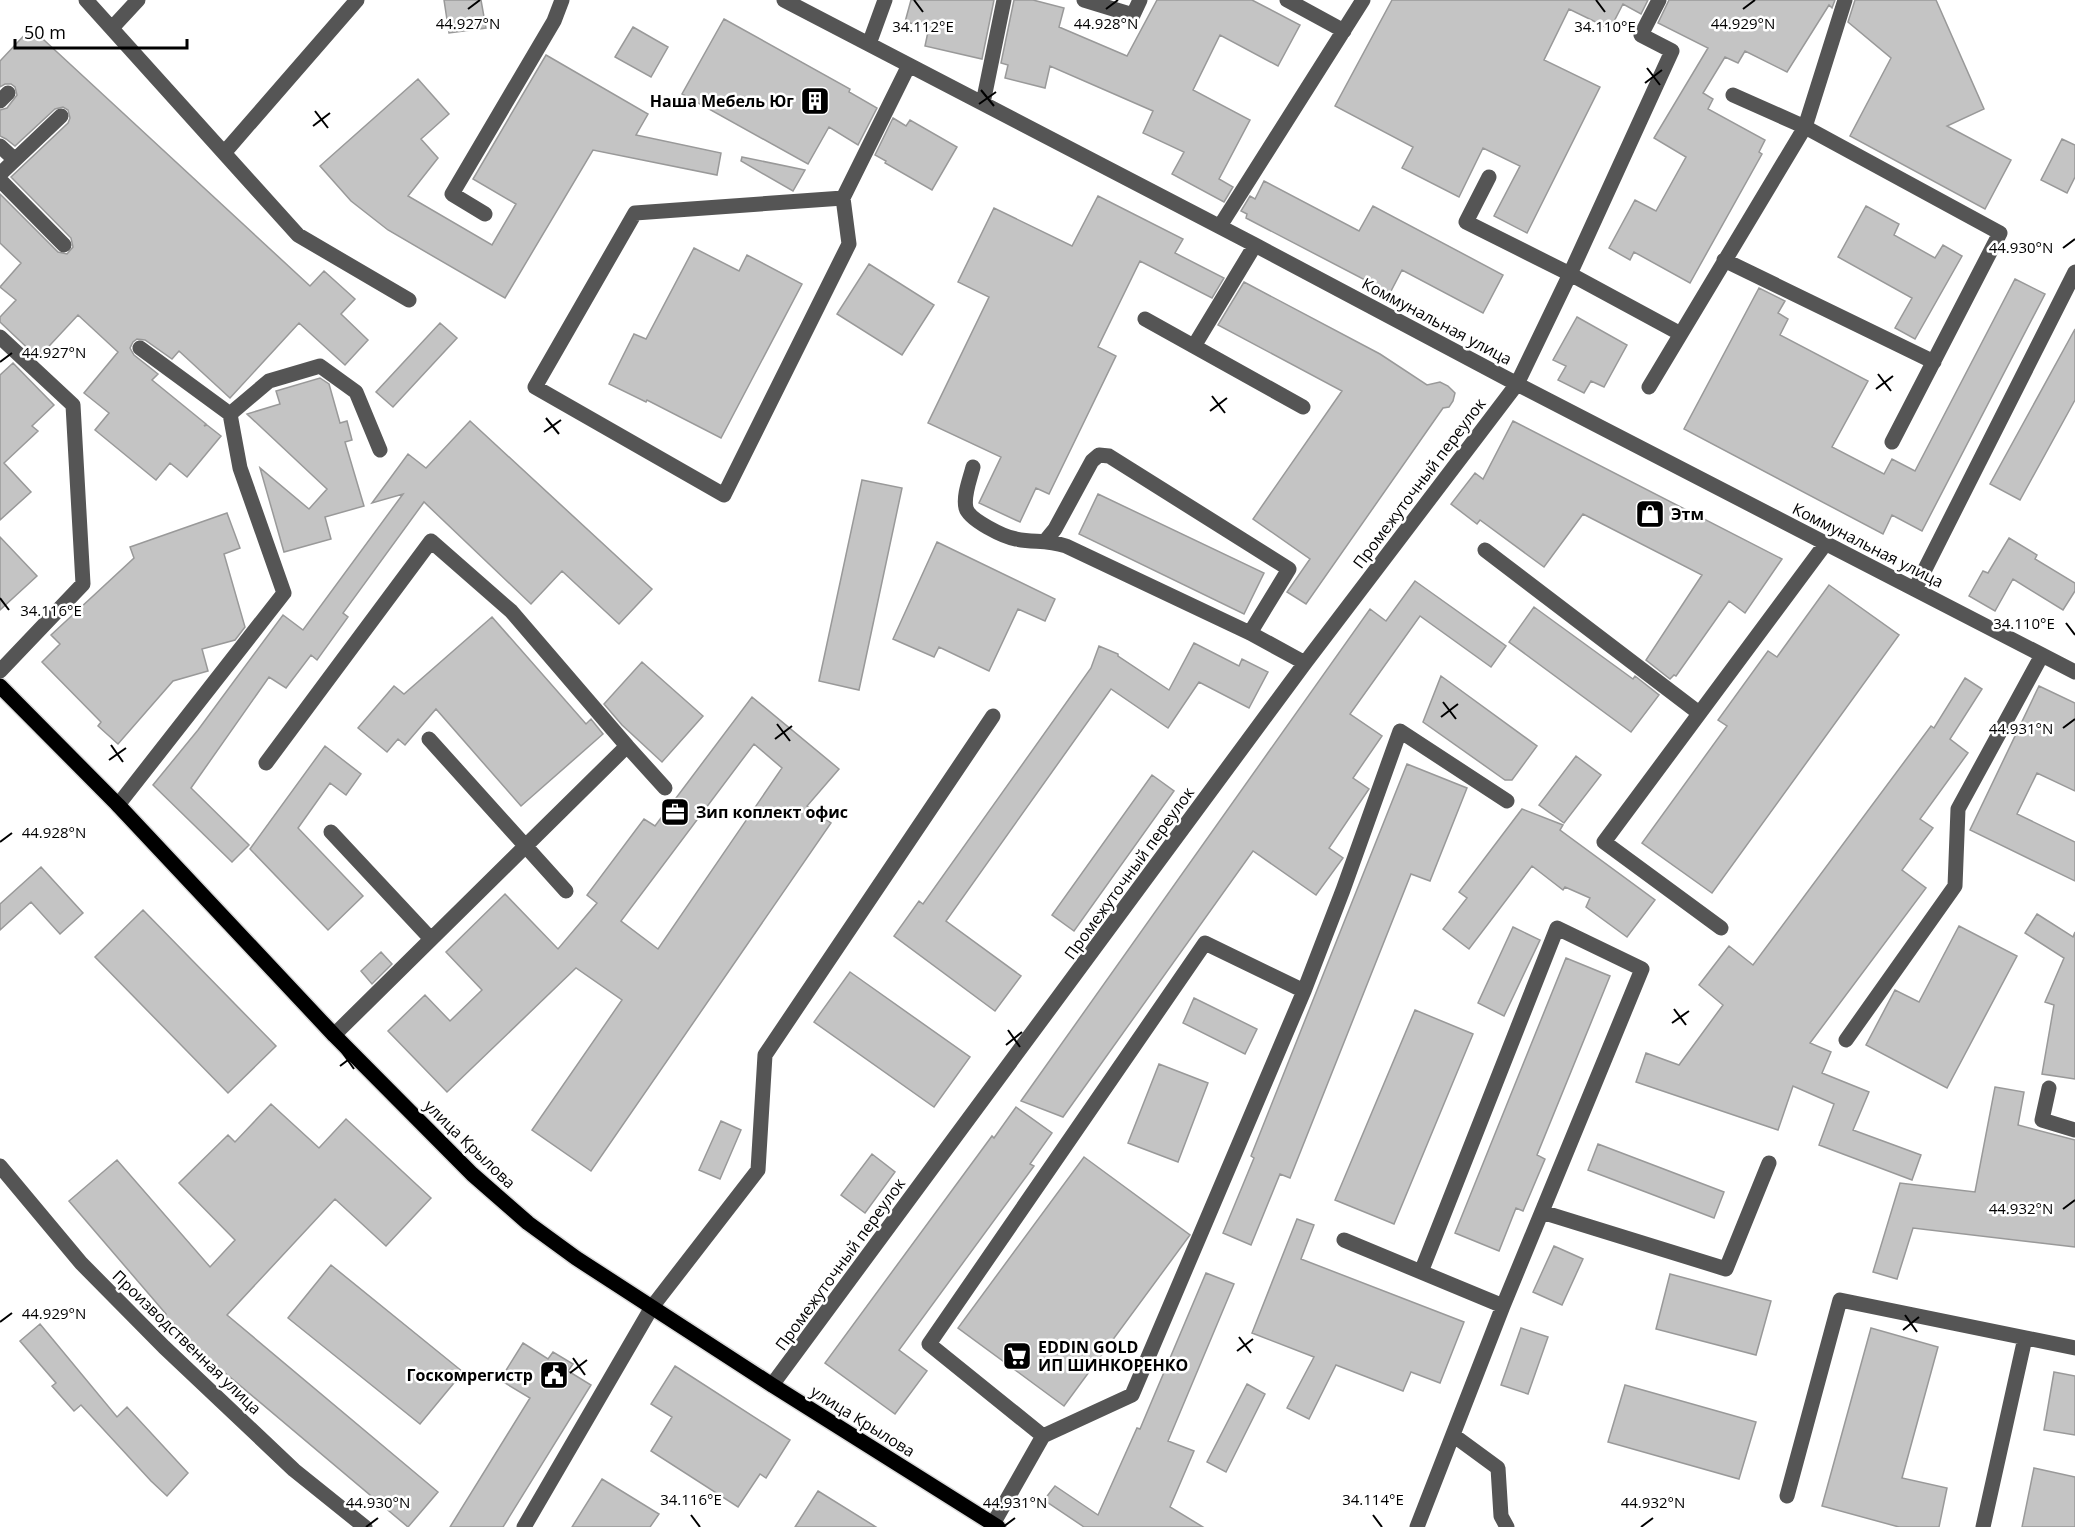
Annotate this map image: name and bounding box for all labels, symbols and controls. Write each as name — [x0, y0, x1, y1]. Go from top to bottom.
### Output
scale bar — [15, 12, 188, 50]
text: 44.927°N — [436, 13, 500, 33]
text: 44.928°N — [1074, 13, 1138, 33]
text: 44.929°N — [1711, 13, 1775, 33]
text: 34.112°E — [892, 16, 954, 36]
text: 34.110°E — [1574, 16, 1636, 36]
text: 50 m — [24, 20, 66, 44]
building icon: Наша Мебель Юг — [799, 85, 831, 117]
place label: Наша Мебель Юг — [650, 90, 794, 112]
text: 44.930°N — [1989, 237, 2053, 257]
street label: Коммунальная улица — [1358, 272, 1516, 370]
text: 44.927°N — [22, 342, 86, 362]
street label: Промежуточный переулок — [1348, 393, 1491, 573]
street label: Коммунальная улица — [1789, 497, 1947, 593]
shop icon: Этм — [1634, 498, 1666, 530]
place label: Этм — [1671, 503, 1704, 525]
text: 34.116°E — [20, 600, 82, 620]
text: 34.110°E — [1993, 613, 2055, 633]
text: 44.931°N — [1989, 718, 2053, 738]
street label: Промежуточный переулок — [1059, 782, 1199, 964]
office icon: Зип коплект офис — [659, 796, 691, 828]
place label: Зип коплект офис — [696, 801, 848, 823]
text: 44.928°N — [22, 822, 86, 842]
street label: улица Крылова — [420, 1095, 520, 1193]
street label: Промежуточный переулок — [770, 1173, 910, 1355]
text: 44.932°N — [1989, 1198, 2053, 1218]
street label: Производственная улица — [108, 1265, 266, 1419]
text: 44.929°N — [22, 1303, 86, 1323]
place label: EDDIN GOLD ИП ШИНКОРЕНКО — [1038, 1336, 1188, 1376]
supermarket icon: EDDIN GOLD ИП ШИНКОРЕНКО — [1001, 1340, 1033, 1372]
public building icon: Госкомрегистр — [538, 1359, 570, 1391]
place label: Госкомрегистр — [407, 1364, 533, 1386]
street label: улица Крылова — [807, 1380, 919, 1462]
text: 34.116°E — [660, 1489, 722, 1509]
text: 34.114°E — [1342, 1489, 1404, 1509]
text: 44.930°N — [346, 1492, 410, 1512]
text: 44.931°N — [983, 1492, 1047, 1512]
text: 44.932°N — [1621, 1492, 1685, 1512]

